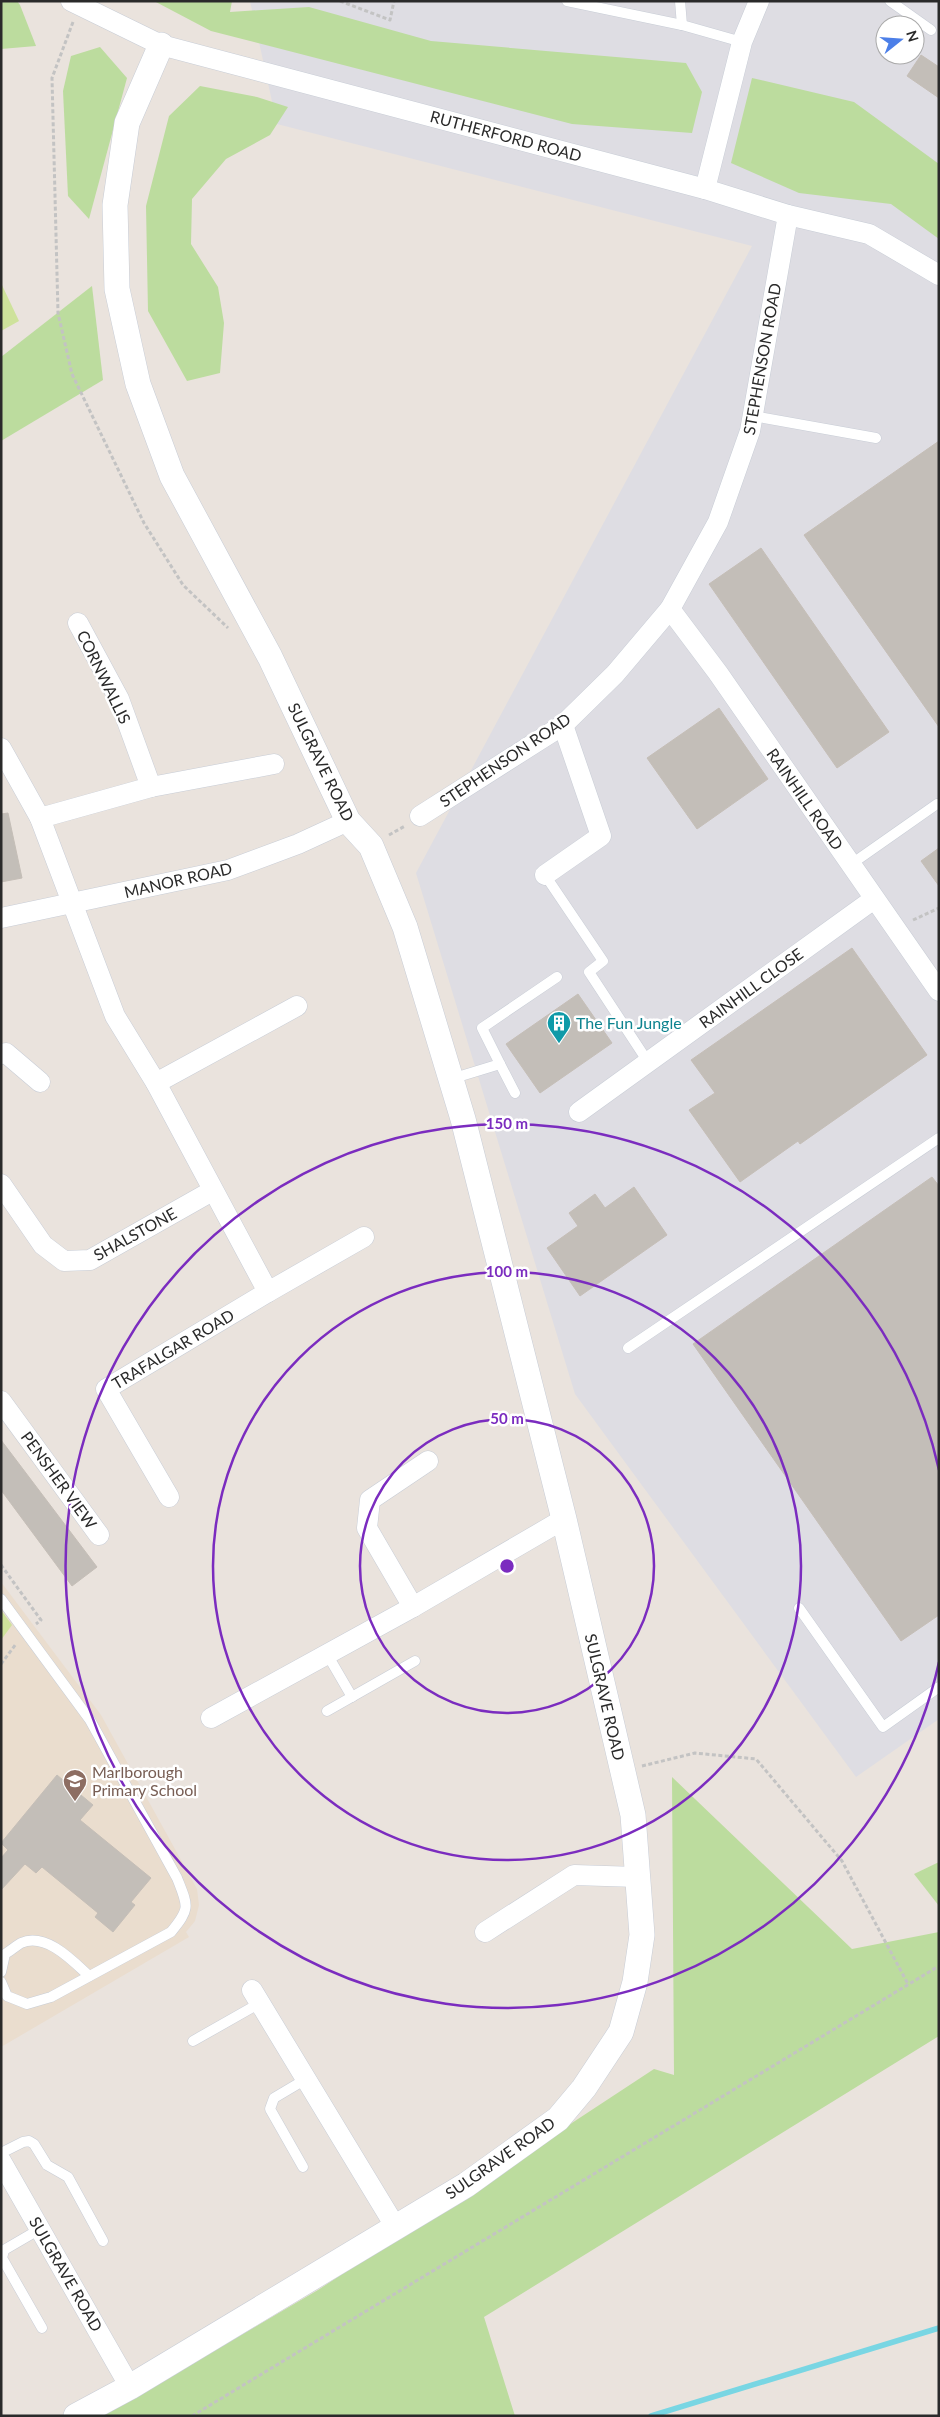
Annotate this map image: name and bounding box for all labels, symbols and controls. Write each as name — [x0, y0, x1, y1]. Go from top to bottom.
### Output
north arrow — [875, 15, 925, 65]
text: N — [903, 28, 923, 44]
street label: RUTHERFORD ROAD — [428, 106, 584, 165]
street label: STEPHENSON ROAD — [739, 281, 784, 436]
street label: CORNWALLIS — [74, 627, 135, 727]
street label: SULGRAVE ROAD — [285, 699, 358, 824]
street label: STEPHENSON ROAD — [436, 709, 574, 810]
street label: RAINHILL ROAD — [763, 744, 848, 853]
street label: MANOR ROAD — [122, 858, 234, 901]
street label: RAINHILL CLOSE — [695, 944, 806, 1032]
building icon: The Fun Jungle — [546, 1010, 572, 1044]
place label: The Fun Jungle — [576, 1013, 682, 1032]
text: 150 m — [486, 1114, 528, 1132]
street label: SHALSTONE — [90, 1203, 180, 1264]
text: 100 m — [486, 1262, 528, 1280]
street label: TRAFALGAR ROAD — [108, 1305, 237, 1392]
text: 50 m — [490, 1409, 524, 1427]
street label: PENSHER VIEW — [18, 1427, 101, 1533]
centre of rings — [498, 1557, 516, 1575]
street label: SULGRAVE ROAD — [582, 1632, 629, 1762]
place label: Marlborough Primary School — [92, 1762, 197, 1799]
school or university icon: Marlborough Primary School — [62, 1768, 88, 1802]
street label: SULGRAVE ROAD — [441, 2113, 558, 2202]
street label: SULGRAVE ROAD — [26, 2213, 107, 2335]

